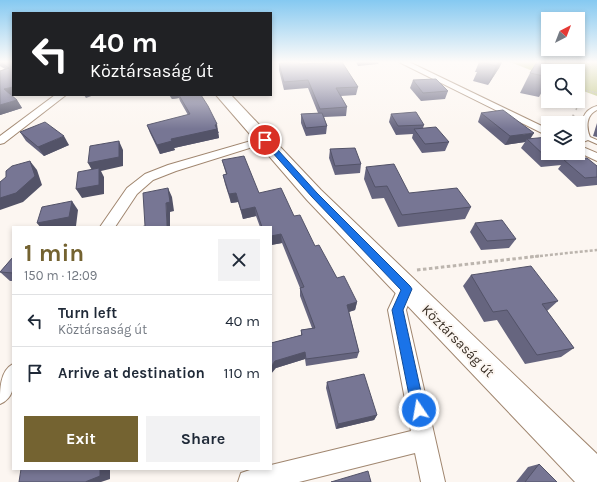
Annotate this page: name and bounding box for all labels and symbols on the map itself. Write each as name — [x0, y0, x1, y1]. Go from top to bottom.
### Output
north arrow — [541, 12, 585, 56]
pin — [248, 123, 282, 157]
street label: Köztársaság út — [418, 301, 498, 381]
position arrow — [398, 389, 440, 431]

